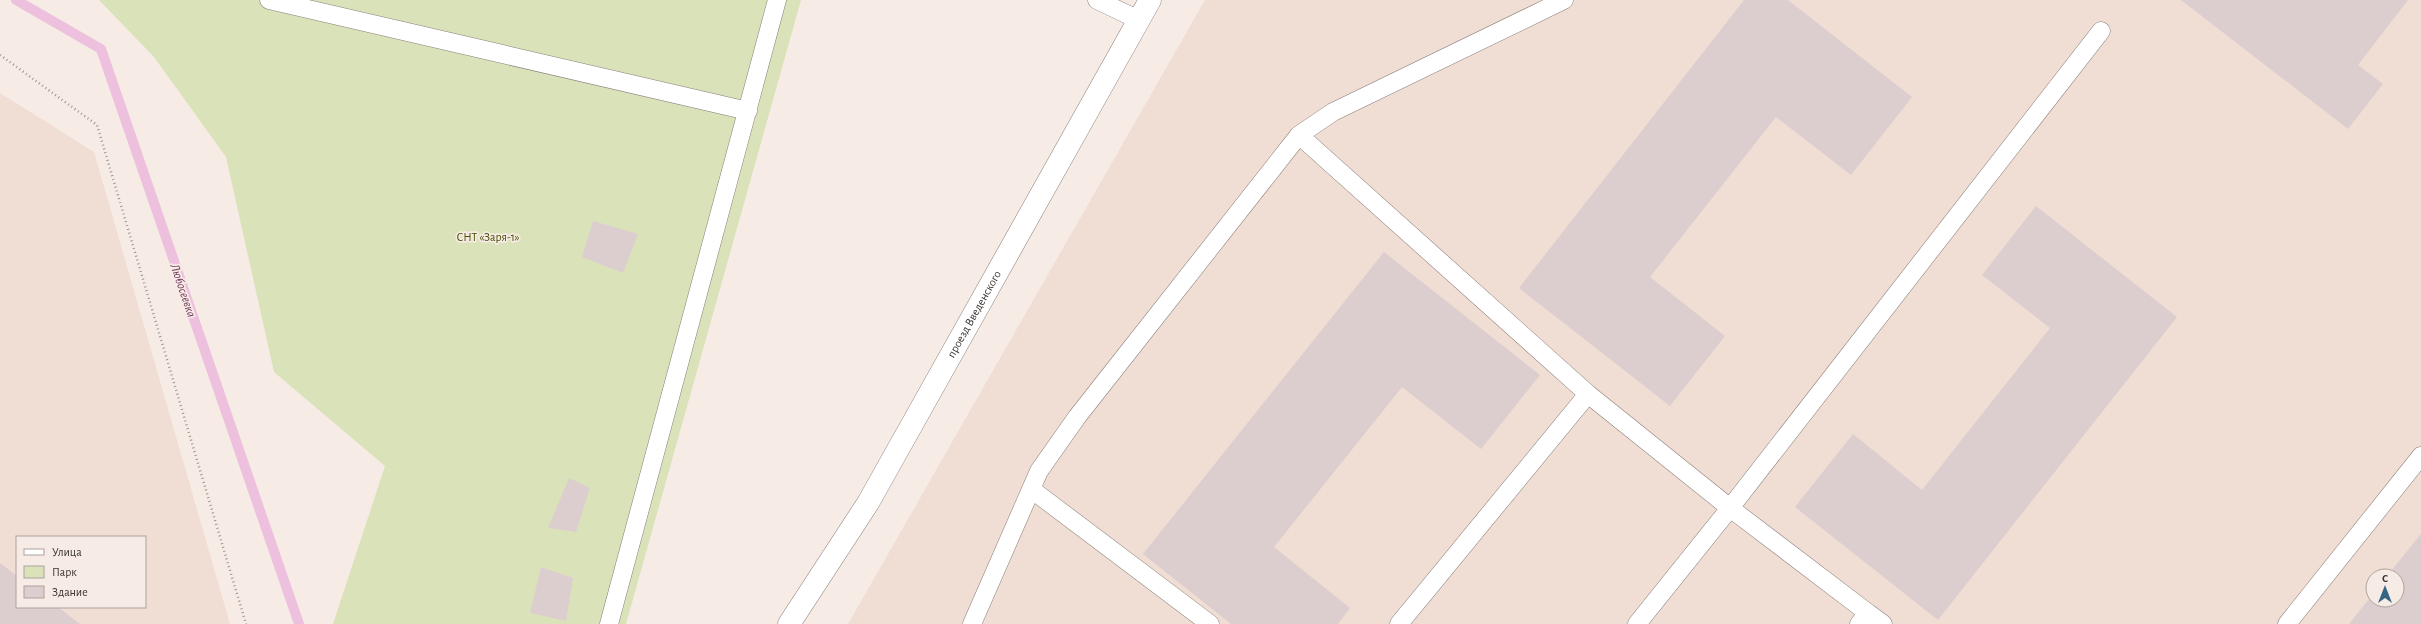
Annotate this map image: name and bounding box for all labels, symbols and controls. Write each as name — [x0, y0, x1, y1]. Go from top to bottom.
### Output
park label: СНТ «Заря-1» — [456, 231, 520, 243]
water label: Любосеевка — [167, 261, 198, 319]
street label: проезд Введенского — [945, 268, 1003, 360]
legend — [16, 536, 146, 608]
text: Улица — [52, 546, 82, 558]
text: Парк — [52, 566, 77, 578]
north arrow — [2365, 568, 2405, 608]
text: С — [2382, 573, 2388, 584]
text: Здание — [52, 586, 88, 598]

